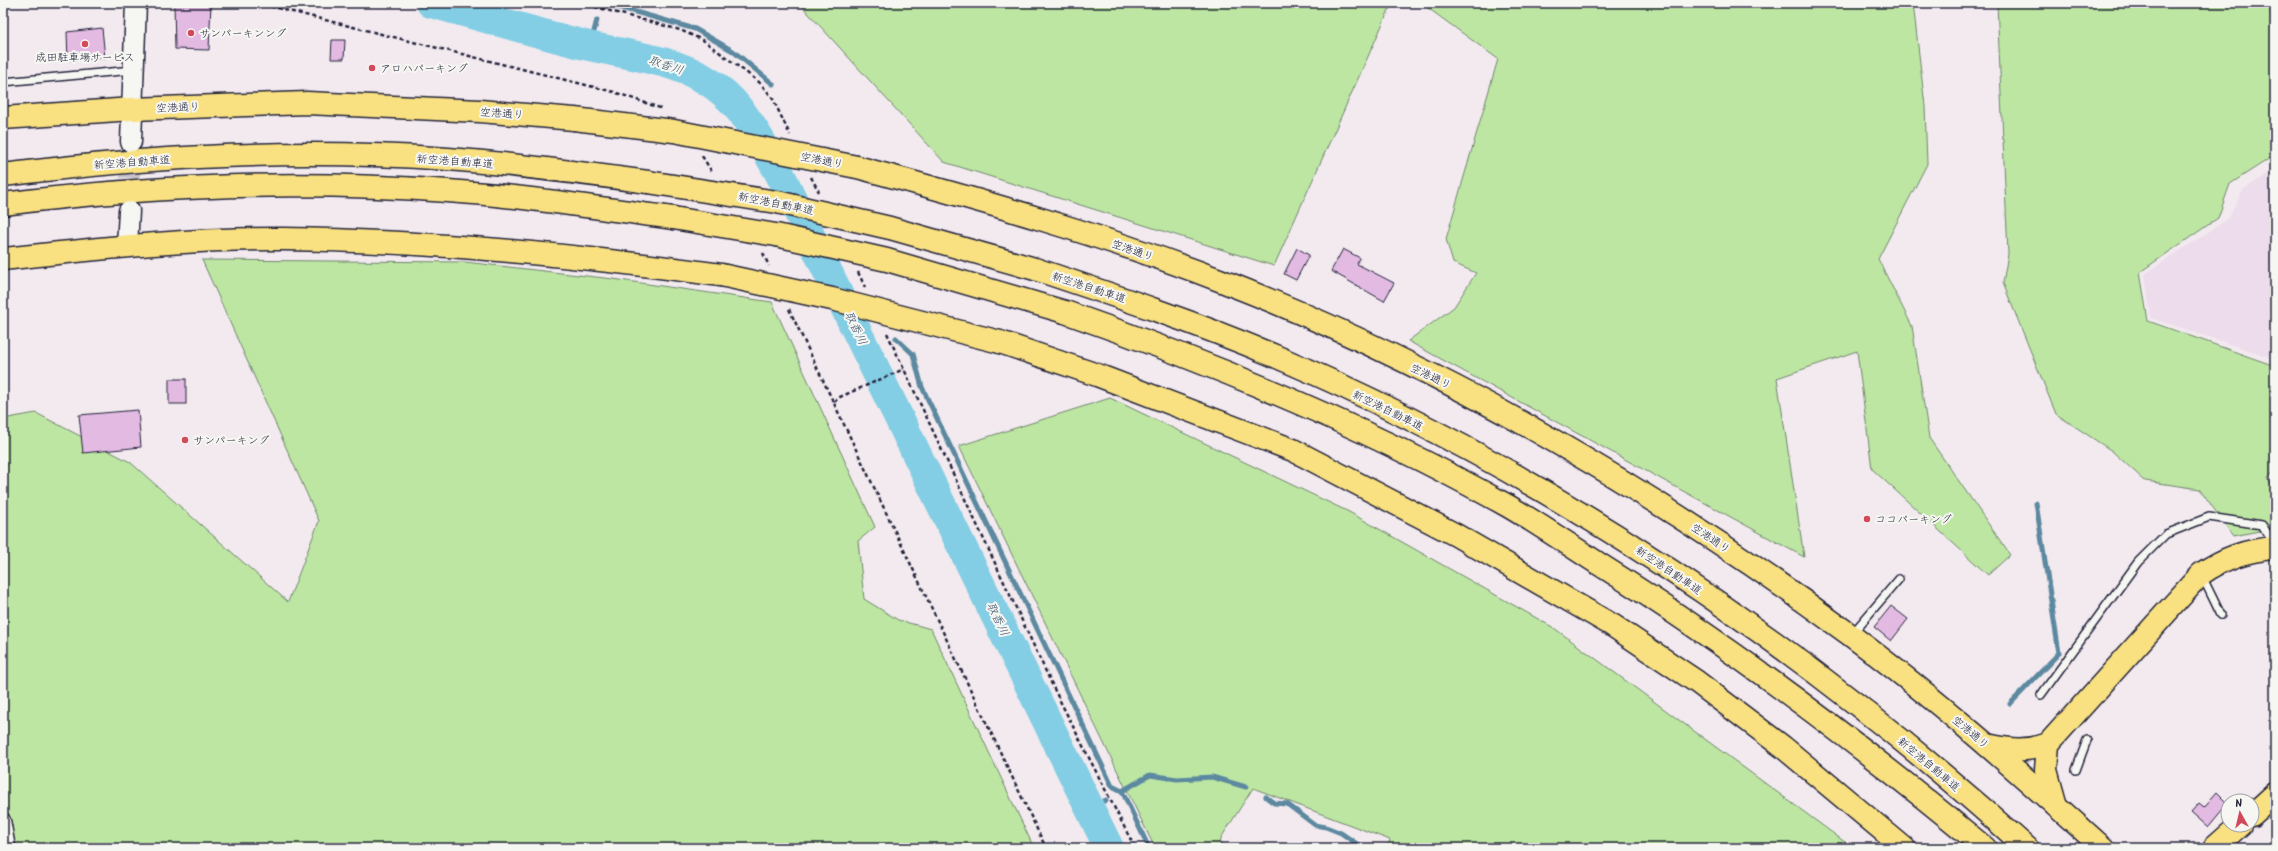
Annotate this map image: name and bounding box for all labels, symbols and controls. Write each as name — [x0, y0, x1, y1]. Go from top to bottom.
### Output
place label: サンパーキンング — [199, 25, 287, 43]
marker: サンパーキンング — [186, 28, 196, 38]
marker: 成田駐車場サービス — [80, 39, 90, 49]
place label: 成田駐車場サービス — [36, 49, 135, 67]
water label: 取香川 — [646, 51, 686, 80]
place label: アロハパーキング — [380, 60, 468, 78]
marker: アロハパーキング — [367, 63, 377, 73]
street label: 空港通り — [156, 98, 200, 118]
street label: 空港通り — [479, 103, 525, 125]
street label: 空港通り — [798, 148, 845, 174]
street label: 新空港自動車道 — [416, 150, 494, 174]
street label: 新空港自動車道 — [93, 151, 171, 175]
street label: 新空港自動車道 — [736, 188, 815, 220]
street label: 空港通り — [1109, 235, 1156, 267]
street label: 新空港自動車道 — [1049, 267, 1128, 308]
water label: 取香川 — [839, 308, 872, 349]
street label: 空港通り — [1407, 359, 1454, 395]
street label: 新空港自動車道 — [1349, 386, 1426, 436]
place label: サンパーキング — [193, 432, 270, 450]
marker: サンパーキング — [180, 435, 190, 445]
place label: ココパーキング — [1875, 511, 1952, 529]
marker: ココパーキング — [1862, 514, 1872, 524]
street label: 空港通り — [1687, 519, 1734, 559]
street label: 新空港自動車道 — [1631, 542, 1705, 600]
water label: 取香川 — [981, 599, 1014, 640]
street label: 空港通り — [1948, 712, 1993, 754]
street label: 新空港自動車道 — [1893, 733, 1964, 796]
north arrow — [2220, 793, 2260, 833]
text: N — [2234, 795, 2243, 813]

